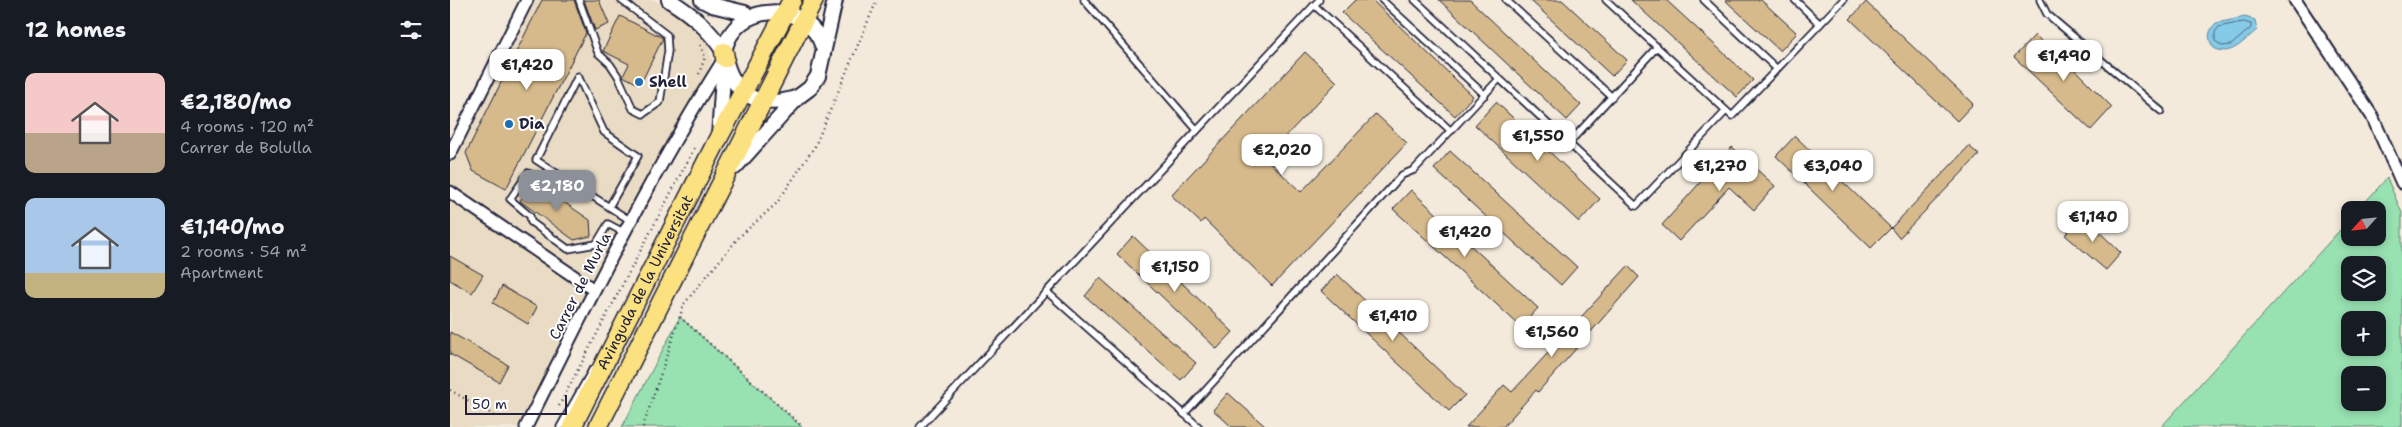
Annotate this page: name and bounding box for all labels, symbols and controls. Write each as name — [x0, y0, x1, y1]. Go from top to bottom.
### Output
text: 12 homes — [25, 16, 126, 44]
icon: filters — [397, 16, 425, 44]
pin: €1,490 — [2023, 39, 2105, 82]
text: €1,490 — [2037, 45, 2091, 66]
pin: €1,420 — [486, 48, 568, 91]
text: €1,420 — [500, 54, 554, 75]
place label: Shell — [649, 72, 687, 92]
marker: Shell — [633, 76, 645, 88]
text: €2,180/mo — [180, 88, 292, 116]
icon: home — [65, 93, 125, 153]
place label: Dia — [519, 114, 545, 134]
text: 4 rooms · 120 m² — [180, 116, 314, 137]
marker: Dia — [503, 118, 515, 130]
pin: €1,550 — [1497, 120, 1579, 162]
text: €1,550 — [1512, 125, 1564, 146]
pin: €2,020 — [1241, 134, 1323, 176]
text: Carrer de Bolulla — [180, 137, 312, 158]
text: €2,020 — [1253, 139, 1311, 160]
pin: €1,270 — [1679, 150, 1761, 192]
pin: €3,040 — [1792, 150, 1874, 192]
text: €1,270 — [1693, 155, 1747, 176]
text: €3,040 — [1803, 155, 1863, 176]
pin: €2,180 — [516, 170, 598, 212]
text: €2,180 — [530, 175, 584, 196]
street label: Avinguda de la Universitat — [592, 191, 698, 374]
pin: €1,140 — [2052, 200, 2134, 243]
north arrow — [2341, 201, 2386, 246]
map controls — [2341, 201, 2386, 411]
text: €1,140 — [2068, 206, 2118, 227]
text: €1,140/mo — [180, 213, 285, 241]
pin: €1,420 — [1424, 216, 1506, 258]
icon: home — [65, 218, 125, 278]
text: €1,420 — [1438, 221, 1492, 242]
street label: Carrer de Murla — [544, 228, 616, 343]
text: 2 rooms · 54 m² — [180, 241, 307, 262]
pin: €1,150 — [1134, 250, 1216, 293]
text: €1,150 — [1151, 256, 1199, 277]
button: layers — [2341, 256, 2386, 301]
text: Apartment — [180, 262, 263, 283]
pin: €1,410 — [1352, 300, 1434, 342]
text: €1,410 — [1369, 305, 1417, 326]
button: + — [2341, 311, 2386, 356]
pin: €1,560 — [1511, 316, 1593, 358]
text: €1,560 — [1525, 321, 1579, 342]
button: − — [2341, 366, 2386, 411]
scale bar — [465, 392, 568, 415]
text: 50 m — [472, 395, 507, 413]

